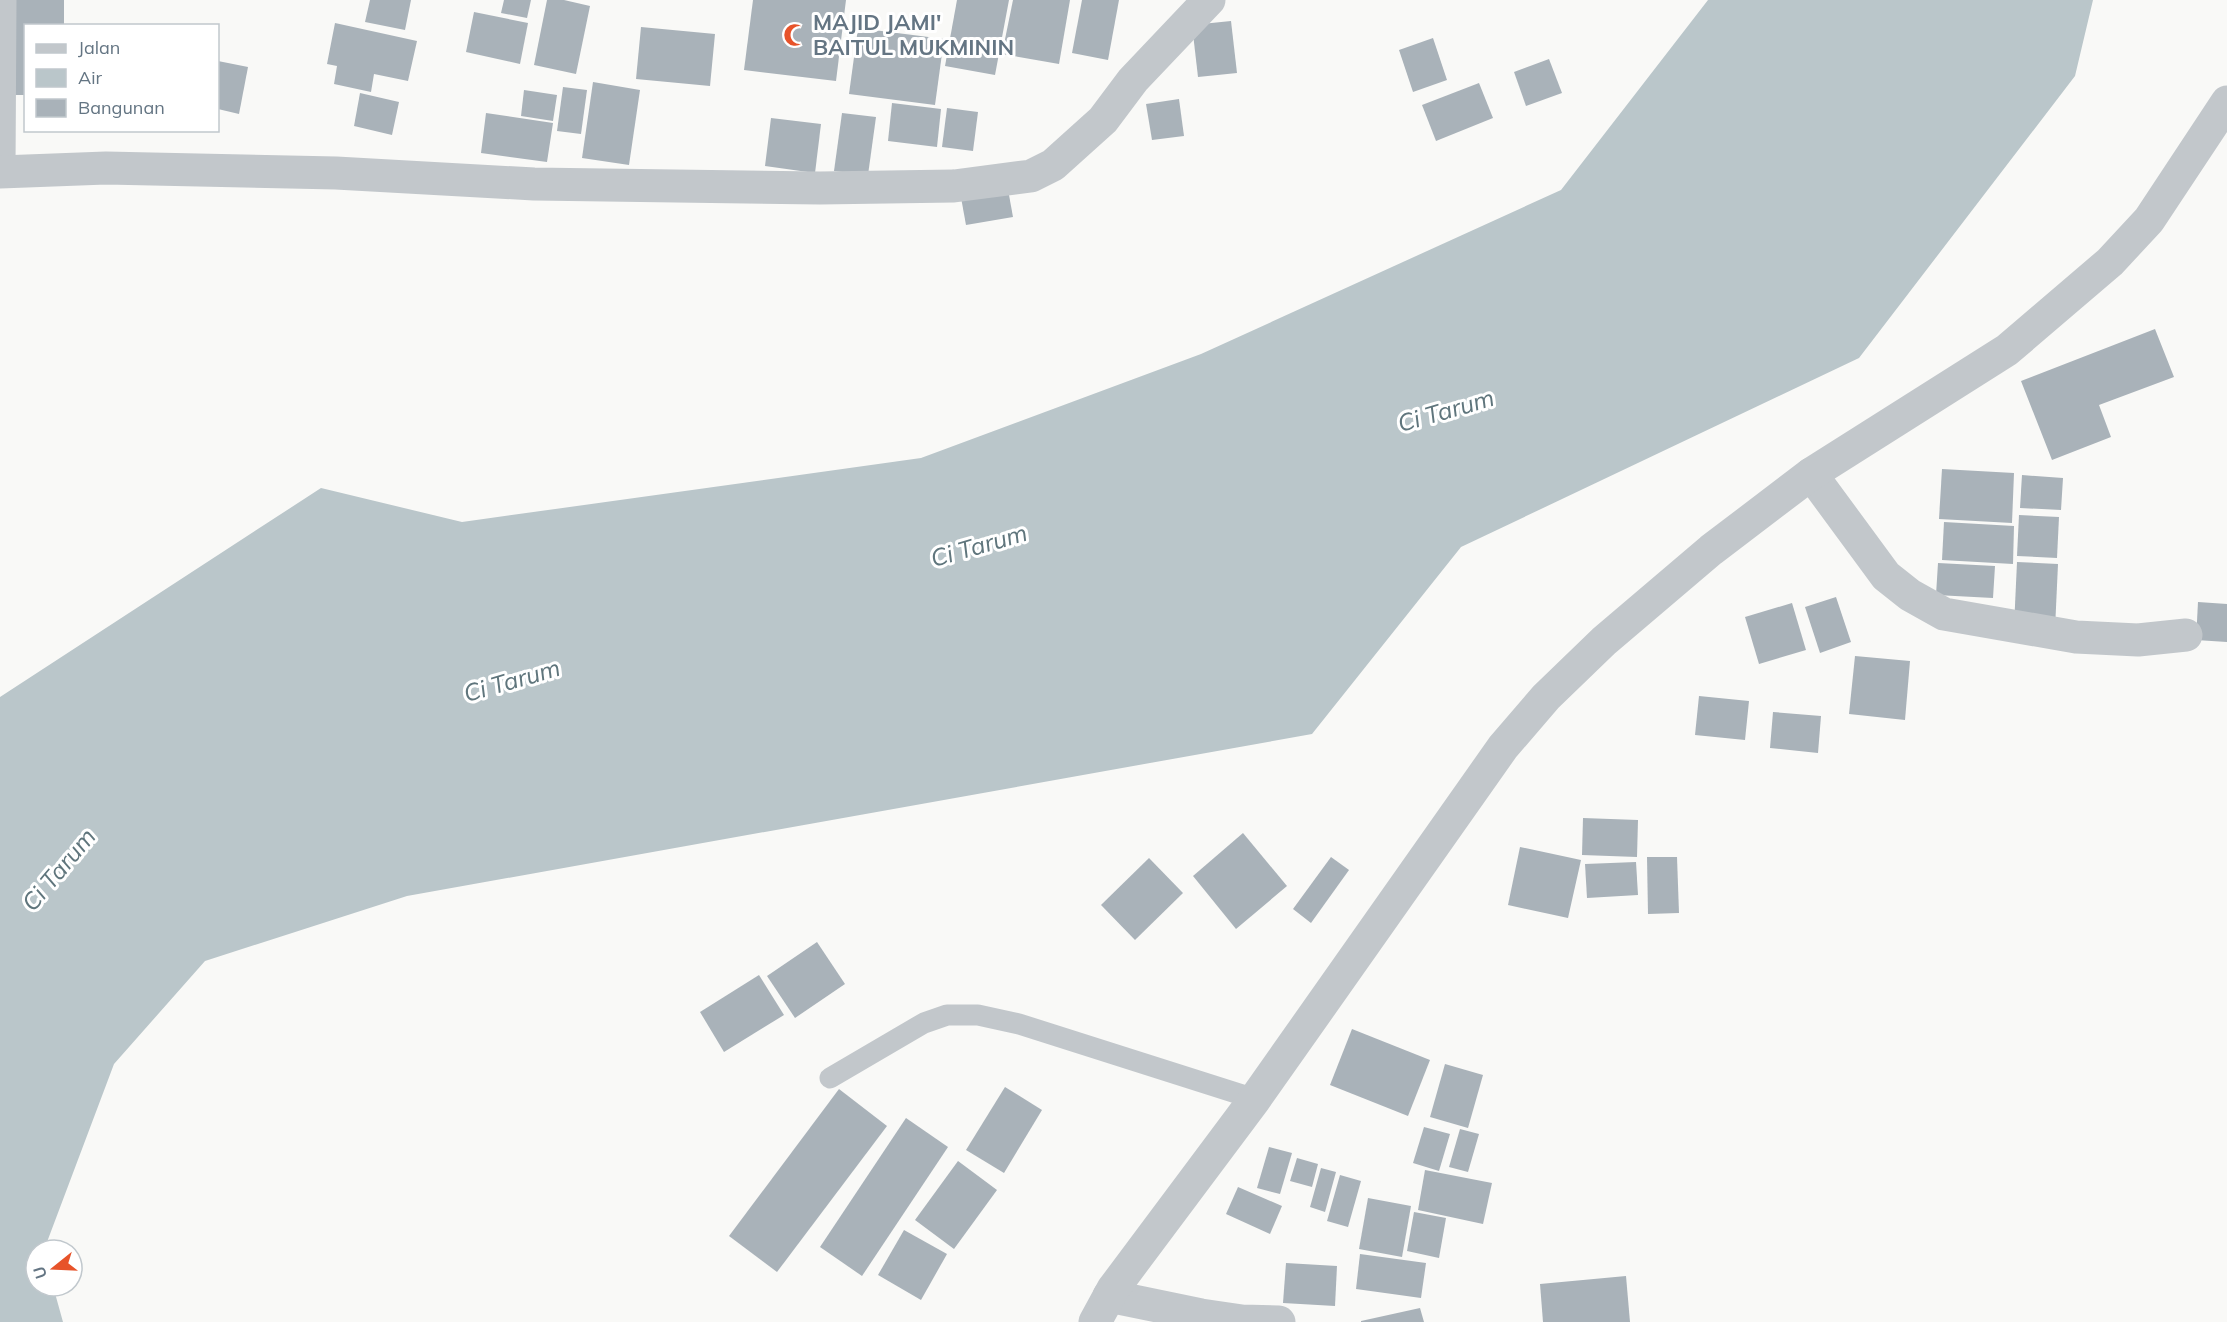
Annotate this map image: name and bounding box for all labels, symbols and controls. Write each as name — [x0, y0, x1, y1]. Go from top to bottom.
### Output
place label: MAJID JAMI' BAITUL MUKMININ — [813, 8, 1014, 61]
mosque icon: MAJID JAMI' BAITUL MUKMININ — [782, 22, 808, 48]
legend — [24, 24, 219, 132]
text: Jalan — [78, 36, 120, 59]
text: Air — [78, 66, 103, 89]
text: Bangunan — [78, 96, 165, 119]
water label: Ci Tarum — [1394, 382, 1497, 438]
water label: Ci Tarum — [927, 517, 1030, 573]
water label: Ci Tarum — [460, 652, 563, 708]
water label: Ci Tarum — [15, 822, 102, 917]
north arrow — [24, 1238, 84, 1298]
text: U — [28, 1264, 51, 1281]

